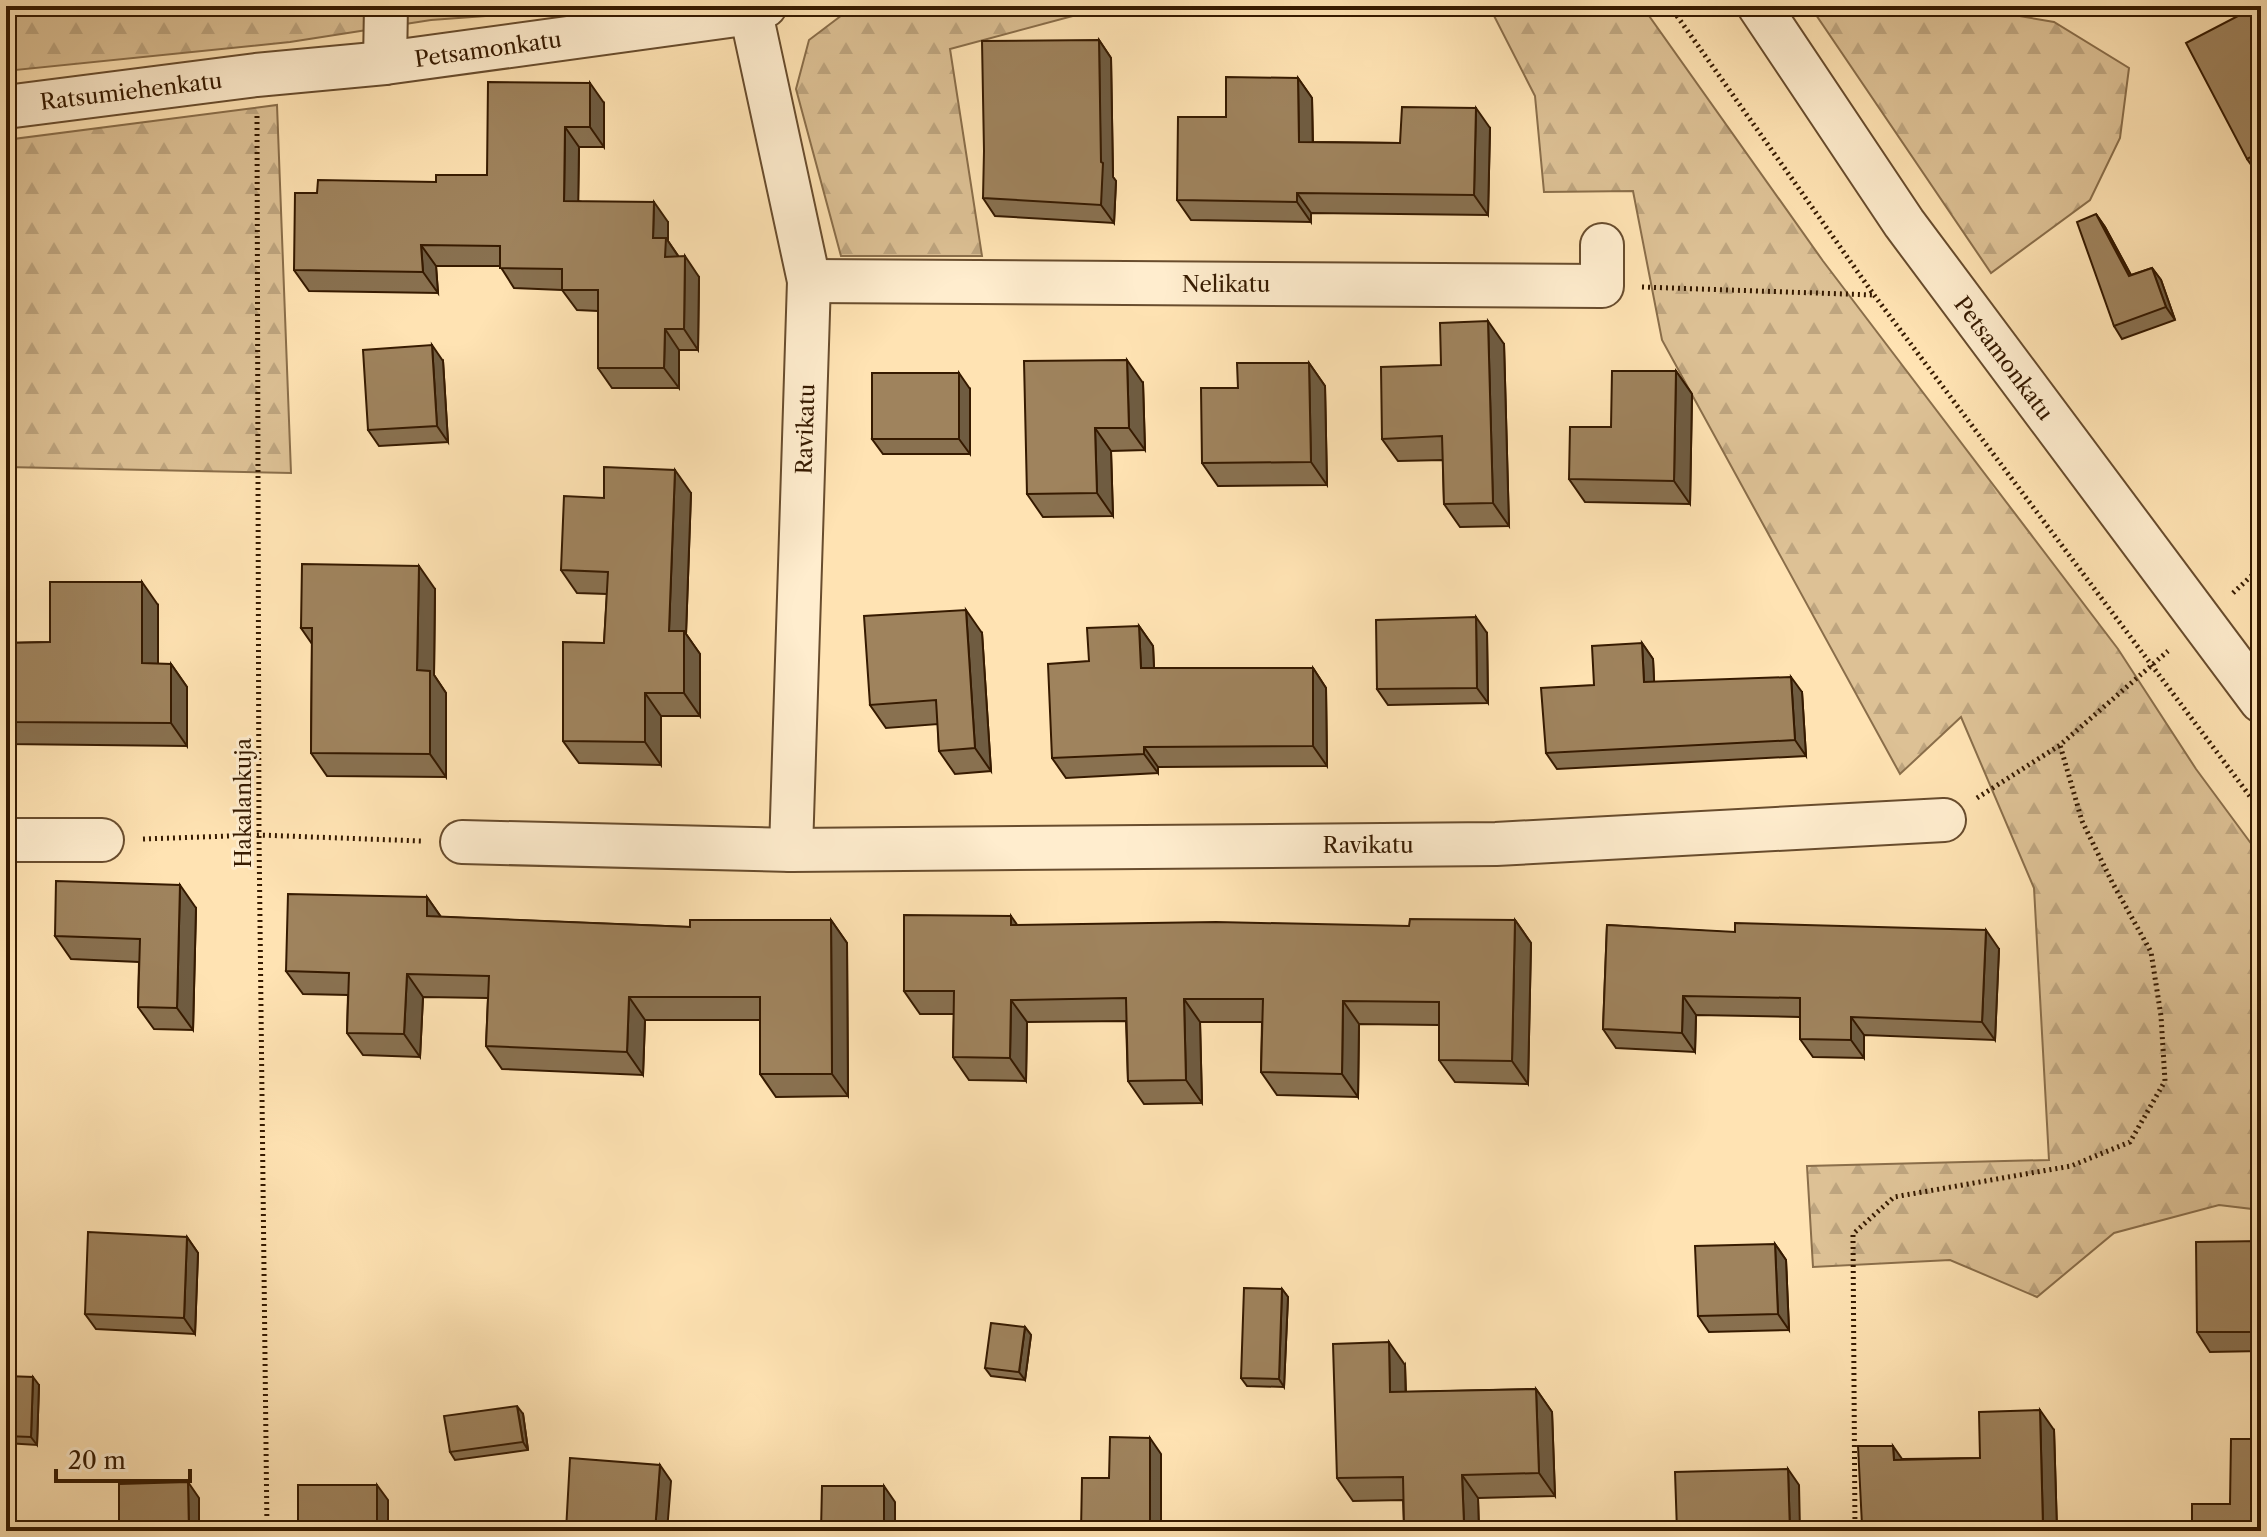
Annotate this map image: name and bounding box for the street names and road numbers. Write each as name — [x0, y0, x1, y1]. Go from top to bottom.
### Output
street label: Petsamonkatu — [413, 26, 563, 73]
street label: Ratsumiehenkatu — [39, 67, 224, 116]
street label: Nelikatu — [1182, 271, 1270, 298]
street label: Petsamonkatu — [1948, 291, 2059, 426]
street label: Ravikatu — [790, 383, 821, 475]
street label: Hakalankuja — [230, 738, 257, 868]
street label: Ravikatu — [1323, 832, 1413, 859]

